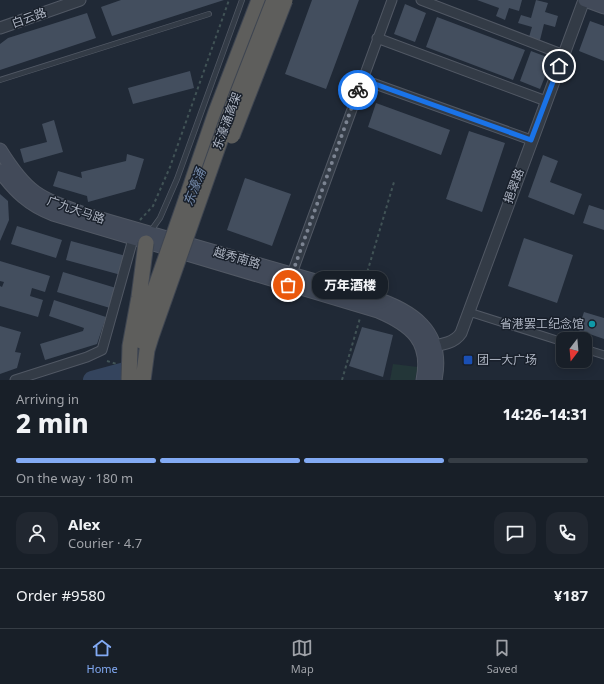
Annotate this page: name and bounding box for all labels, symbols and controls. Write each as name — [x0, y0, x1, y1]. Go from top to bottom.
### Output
street label: 白云路 — [9, 3, 49, 32]
pin — [542, 49, 576, 83]
icon: home — [548, 55, 570, 77]
courier — [338, 70, 378, 110]
icon: bike — [347, 79, 369, 101]
street label: 东濠涌高架 — [208, 90, 245, 152]
water label: 东濠涌 — [179, 164, 210, 208]
street label: 挹翠路 — [499, 166, 528, 206]
street label: 广九大马路 — [45, 192, 107, 227]
street label: 越秀南路 — [212, 243, 263, 272]
pin — [271, 268, 305, 302]
callout: 万年酒楼 — [312, 271, 388, 299]
icon: bag — [277, 274, 299, 296]
text: 万年酒楼 — [324, 276, 376, 294]
place label: 省港罢工纪念馆 — [500, 315, 584, 332]
marker: 省港罢工纪念馆 — [587, 319, 597, 329]
north arrow — [556, 332, 592, 368]
map controls — [556, 332, 592, 368]
place label: 团一大广场 — [477, 351, 537, 368]
marker: 团一大广场 — [462, 354, 474, 366]
text: Arriving in — [16, 390, 79, 408]
text: 14:26–14:31 — [503, 404, 588, 424]
text: 2 min — [16, 405, 89, 441]
text: On the way · 180 m — [16, 469, 133, 487]
button: person — [16, 512, 58, 554]
button: chat — [494, 512, 536, 554]
button: phone — [546, 512, 588, 554]
text: Alex — [68, 514, 100, 534]
text: Courier · 4.7 — [68, 534, 142, 552]
text: Order #9580 — [16, 585, 105, 605]
text: ¥187 — [554, 585, 588, 605]
tab: Home — [87, 637, 118, 676]
tab: Map — [291, 637, 314, 676]
tab: Saved — [487, 637, 518, 676]

